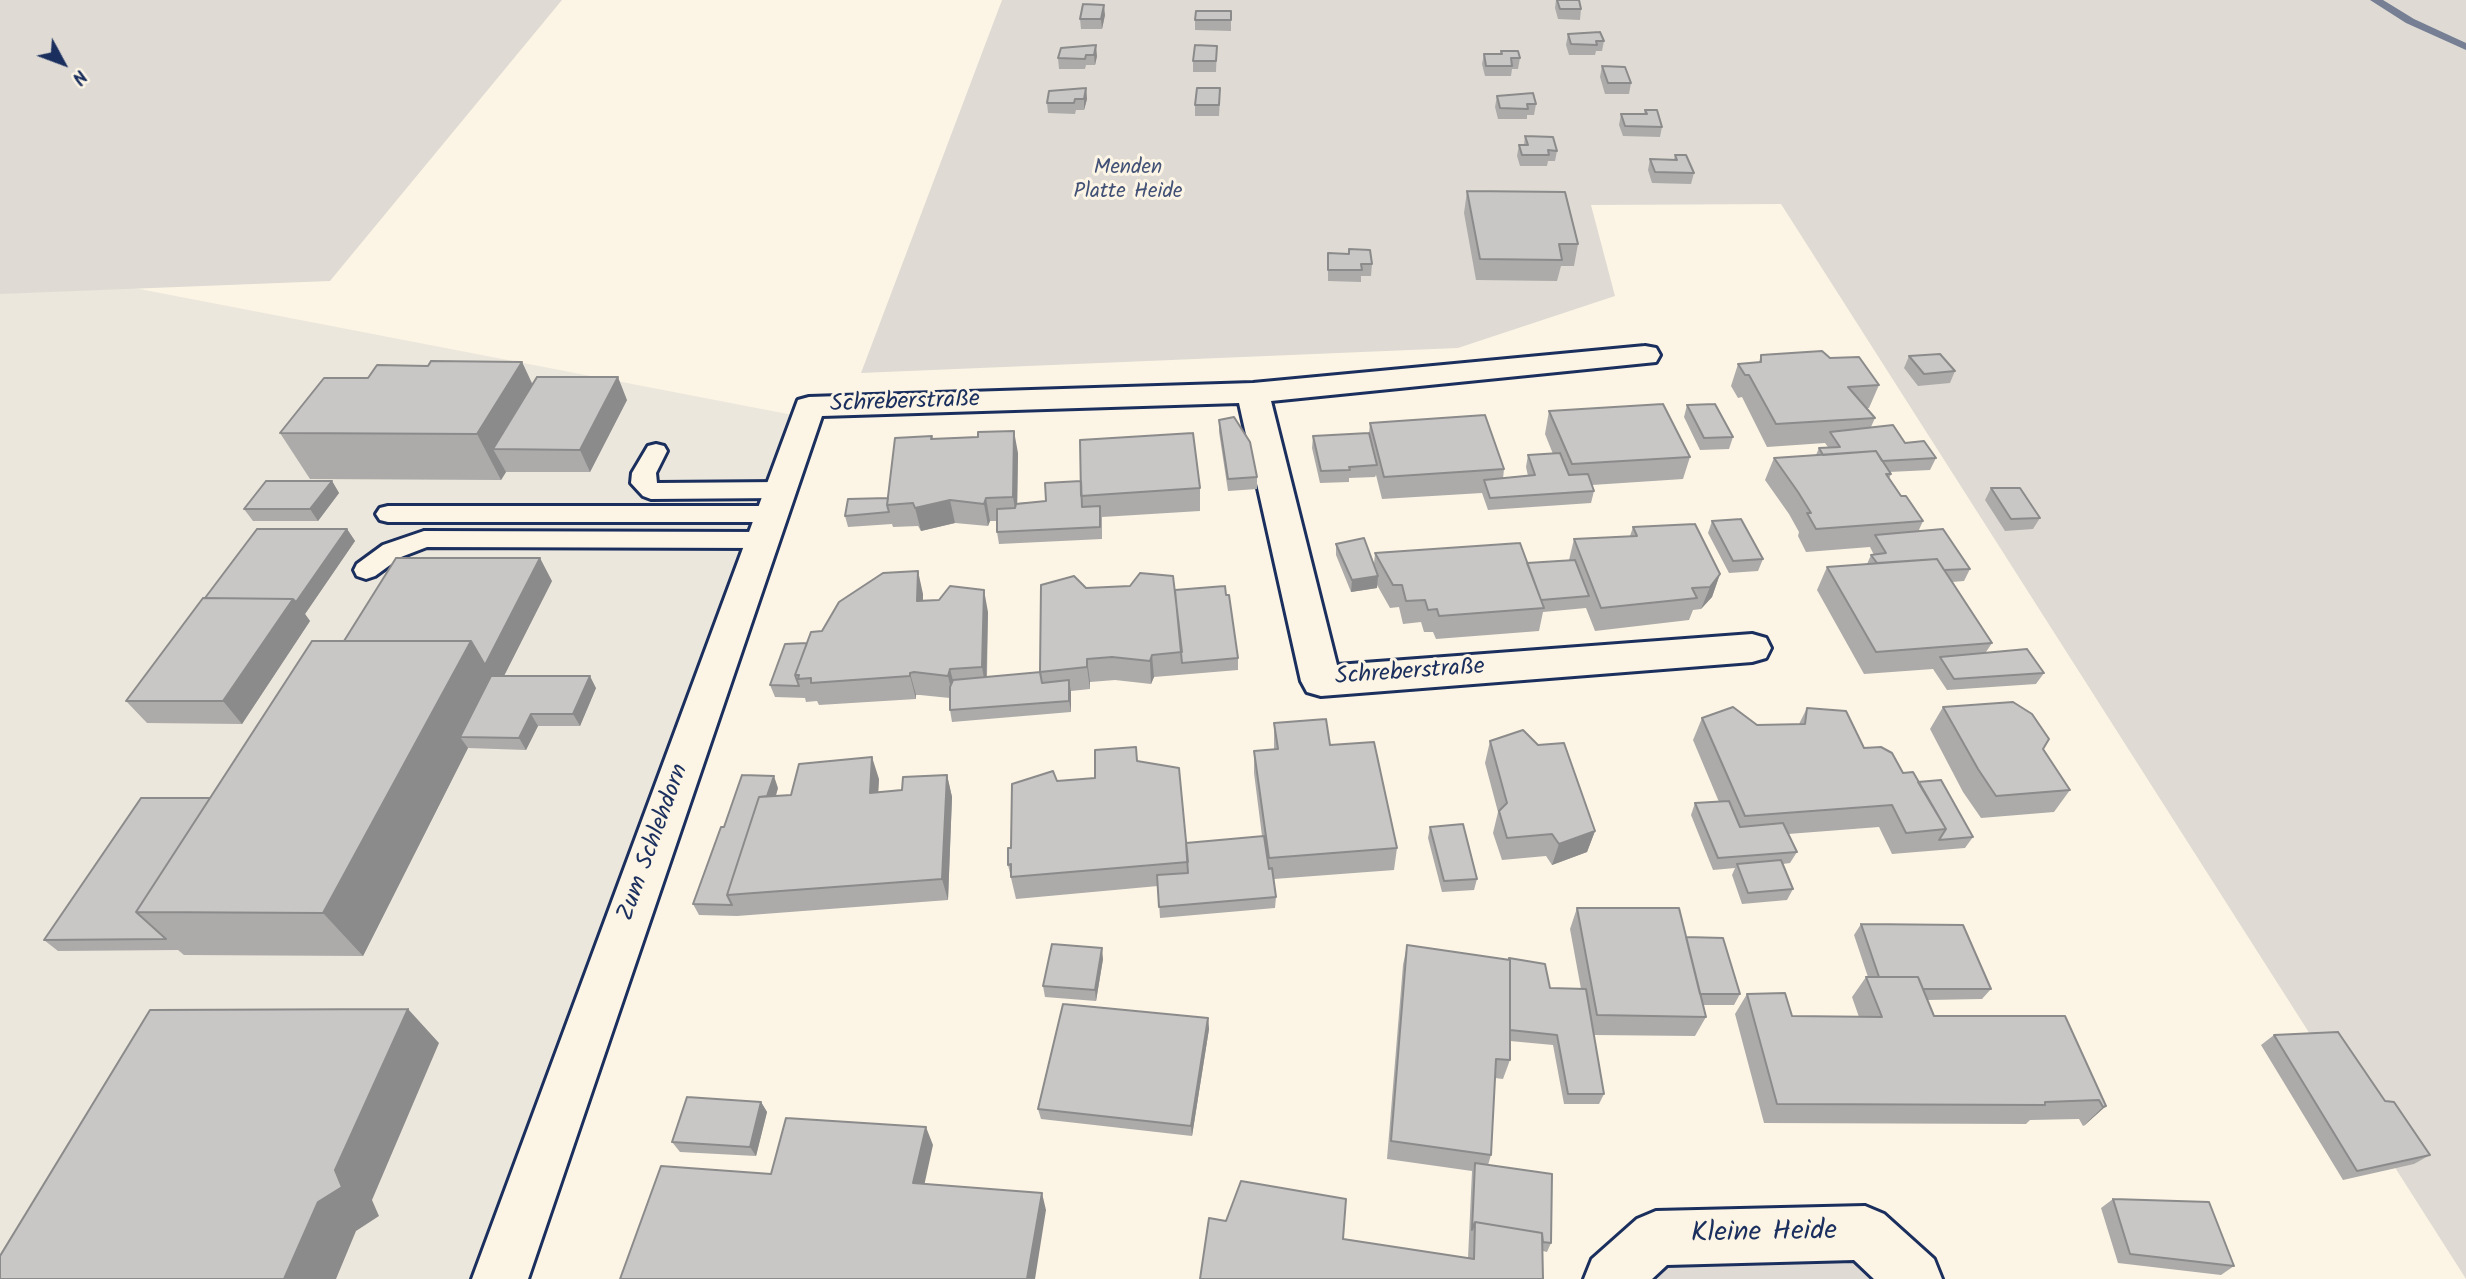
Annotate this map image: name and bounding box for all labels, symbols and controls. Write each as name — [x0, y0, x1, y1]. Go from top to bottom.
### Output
north arrow — [28, 28, 98, 98]
text: N — [64, 62, 94, 91]
park label: Menden Platte Heide — [1074, 156, 1182, 206]
street label: Schreberstraße — [830, 387, 980, 421]
street label: Schreberstraße — [1334, 654, 1486, 694]
street label: Zum Schlehdorn — [613, 761, 697, 925]
street label: Kleine Heide — [1691, 1217, 1837, 1253]

